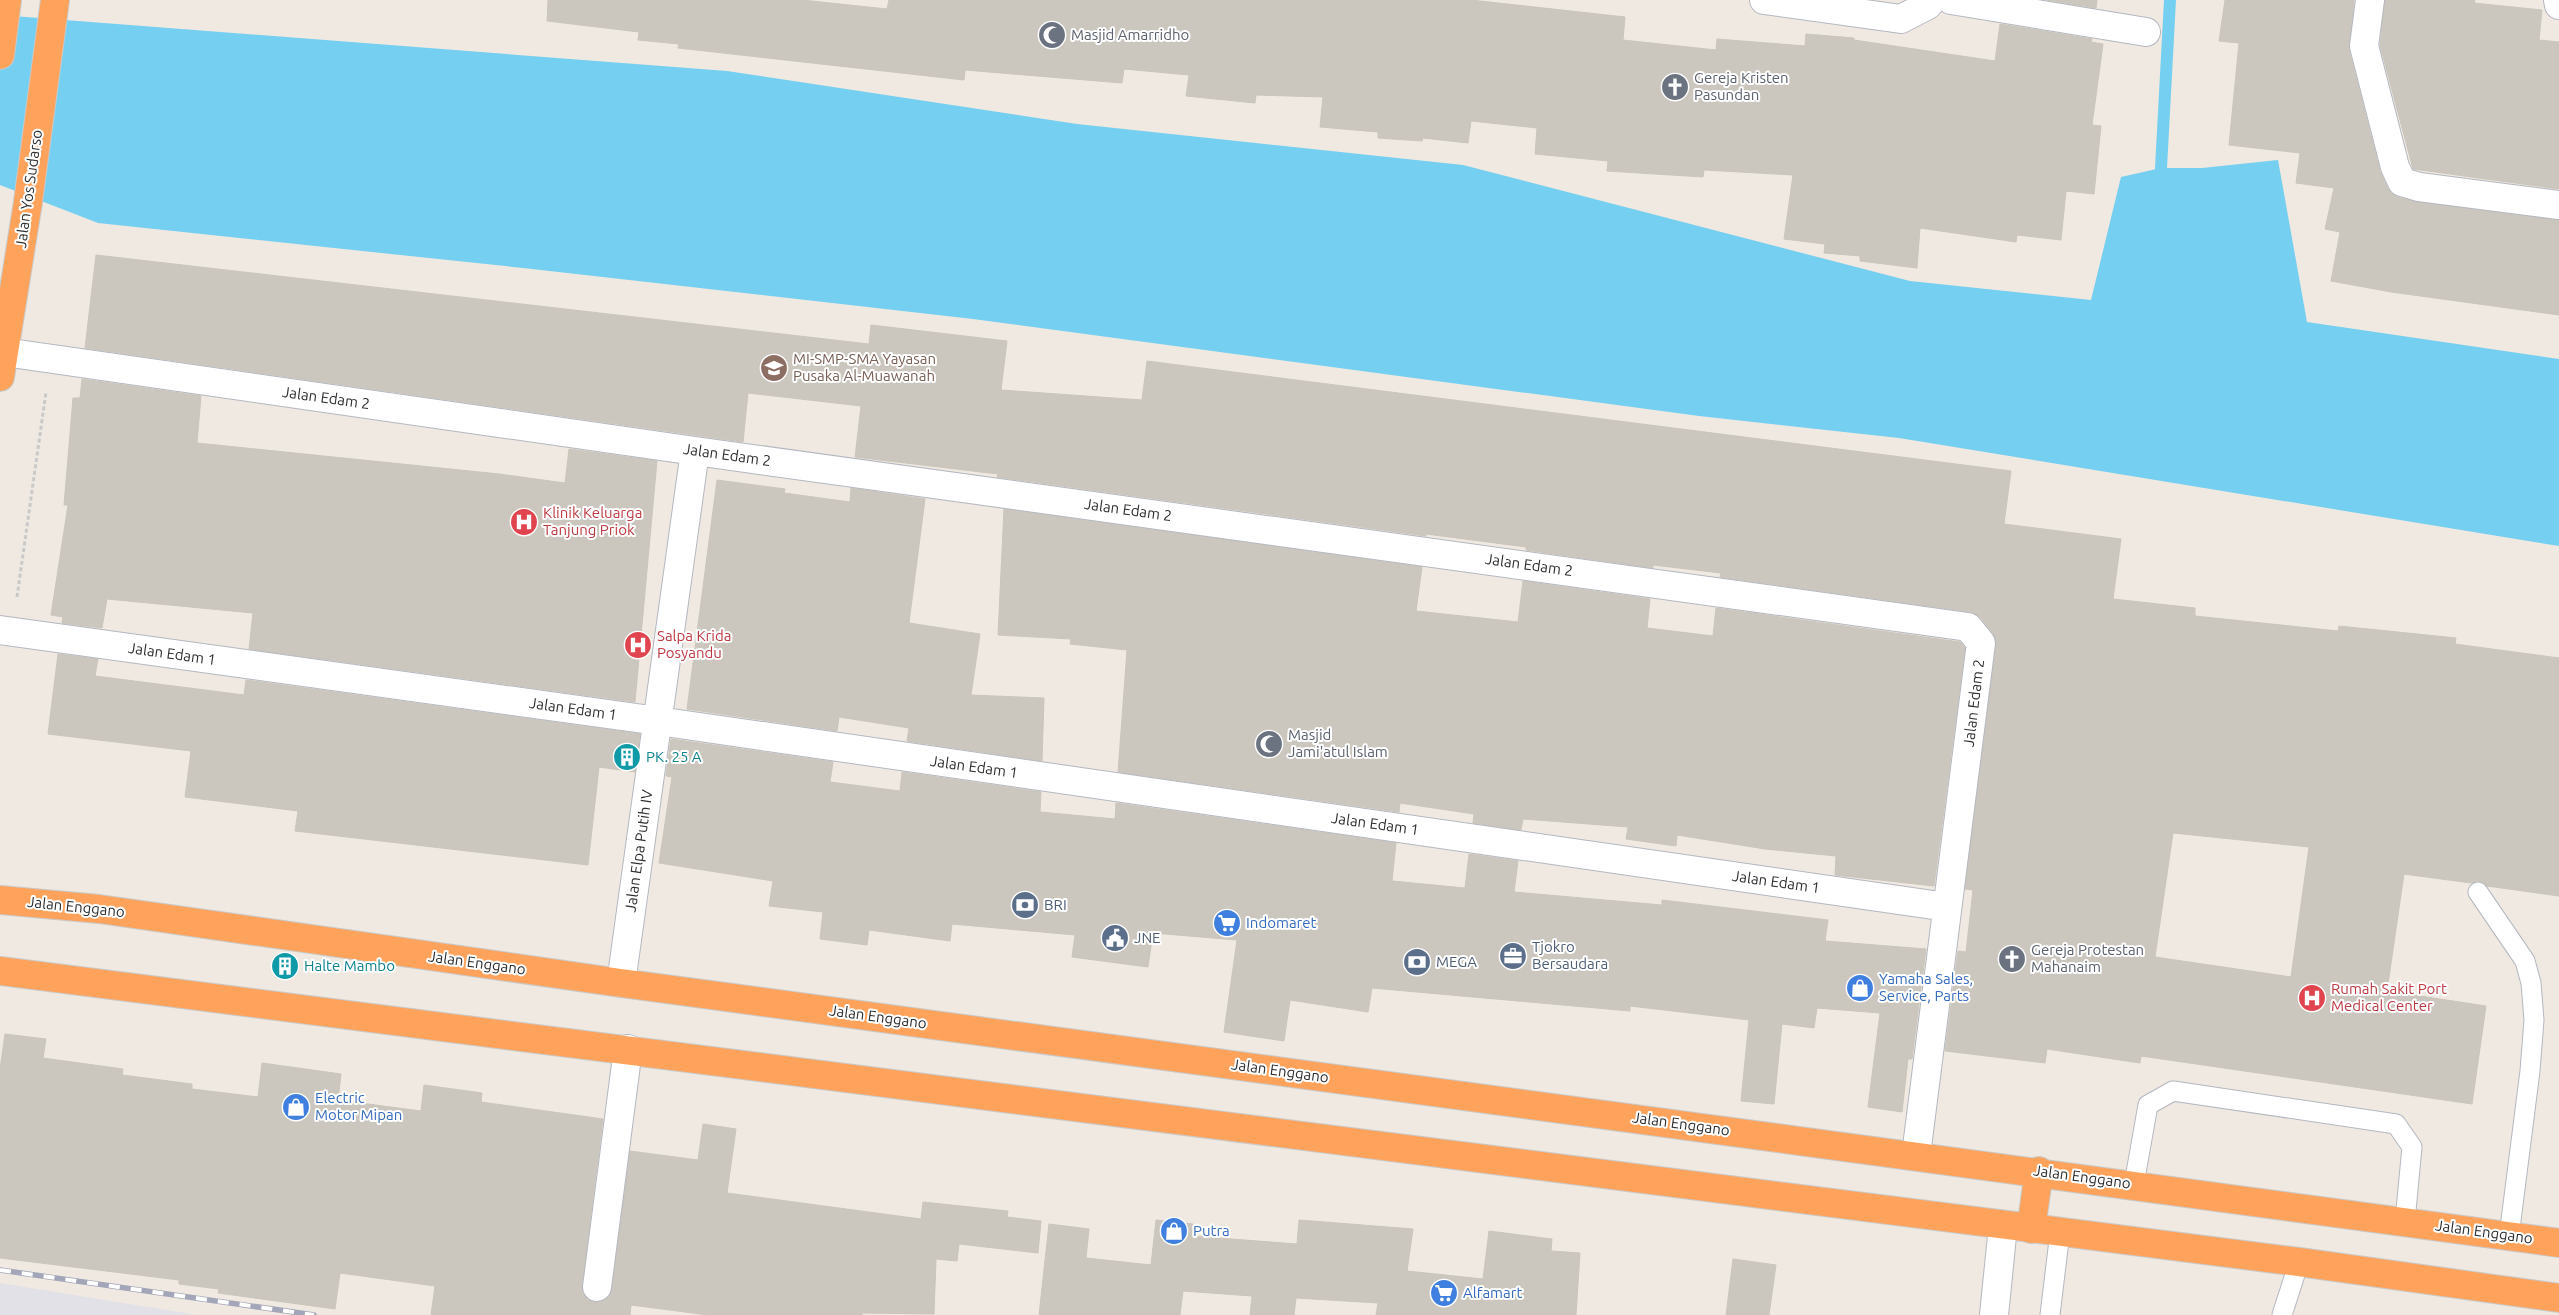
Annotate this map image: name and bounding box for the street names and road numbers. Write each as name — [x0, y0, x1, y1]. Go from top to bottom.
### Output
street label: Jalan Yos Sudarso — [12, 129, 45, 249]
street label: Jalan Edam 2 — [281, 383, 371, 412]
street label: Jalan Edam 2 — [682, 440, 772, 469]
street label: Jalan Edam 2 — [1083, 495, 1173, 524]
street label: Jalan Edam 2 — [1484, 550, 1574, 579]
street label: Jalan Edam 1 — [127, 639, 217, 668]
street label: Jalan Edam 2 — [1960, 658, 1987, 748]
street label: Jalan Edam 1 — [528, 694, 618, 723]
street label: Jalan Edam 1 — [929, 752, 1019, 781]
street label: Jalan Elpa Putih IV — [621, 788, 656, 913]
street label: Jalan Edam 1 — [1330, 809, 1420, 838]
street label: Jalan Edam 1 — [1731, 867, 1821, 896]
street label: Jalan Enggano — [26, 893, 126, 920]
street label: Jalan Enggano — [427, 947, 527, 978]
street label: Jalan Enggano — [828, 1001, 928, 1032]
street label: Jalan Enggano — [1230, 1055, 1330, 1086]
street label: Jalan Enggano — [1631, 1108, 1731, 1139]
street label: Jalan Enggano — [2032, 1161, 2132, 1192]
street label: Jalan Enggano — [2434, 1216, 2534, 1247]

